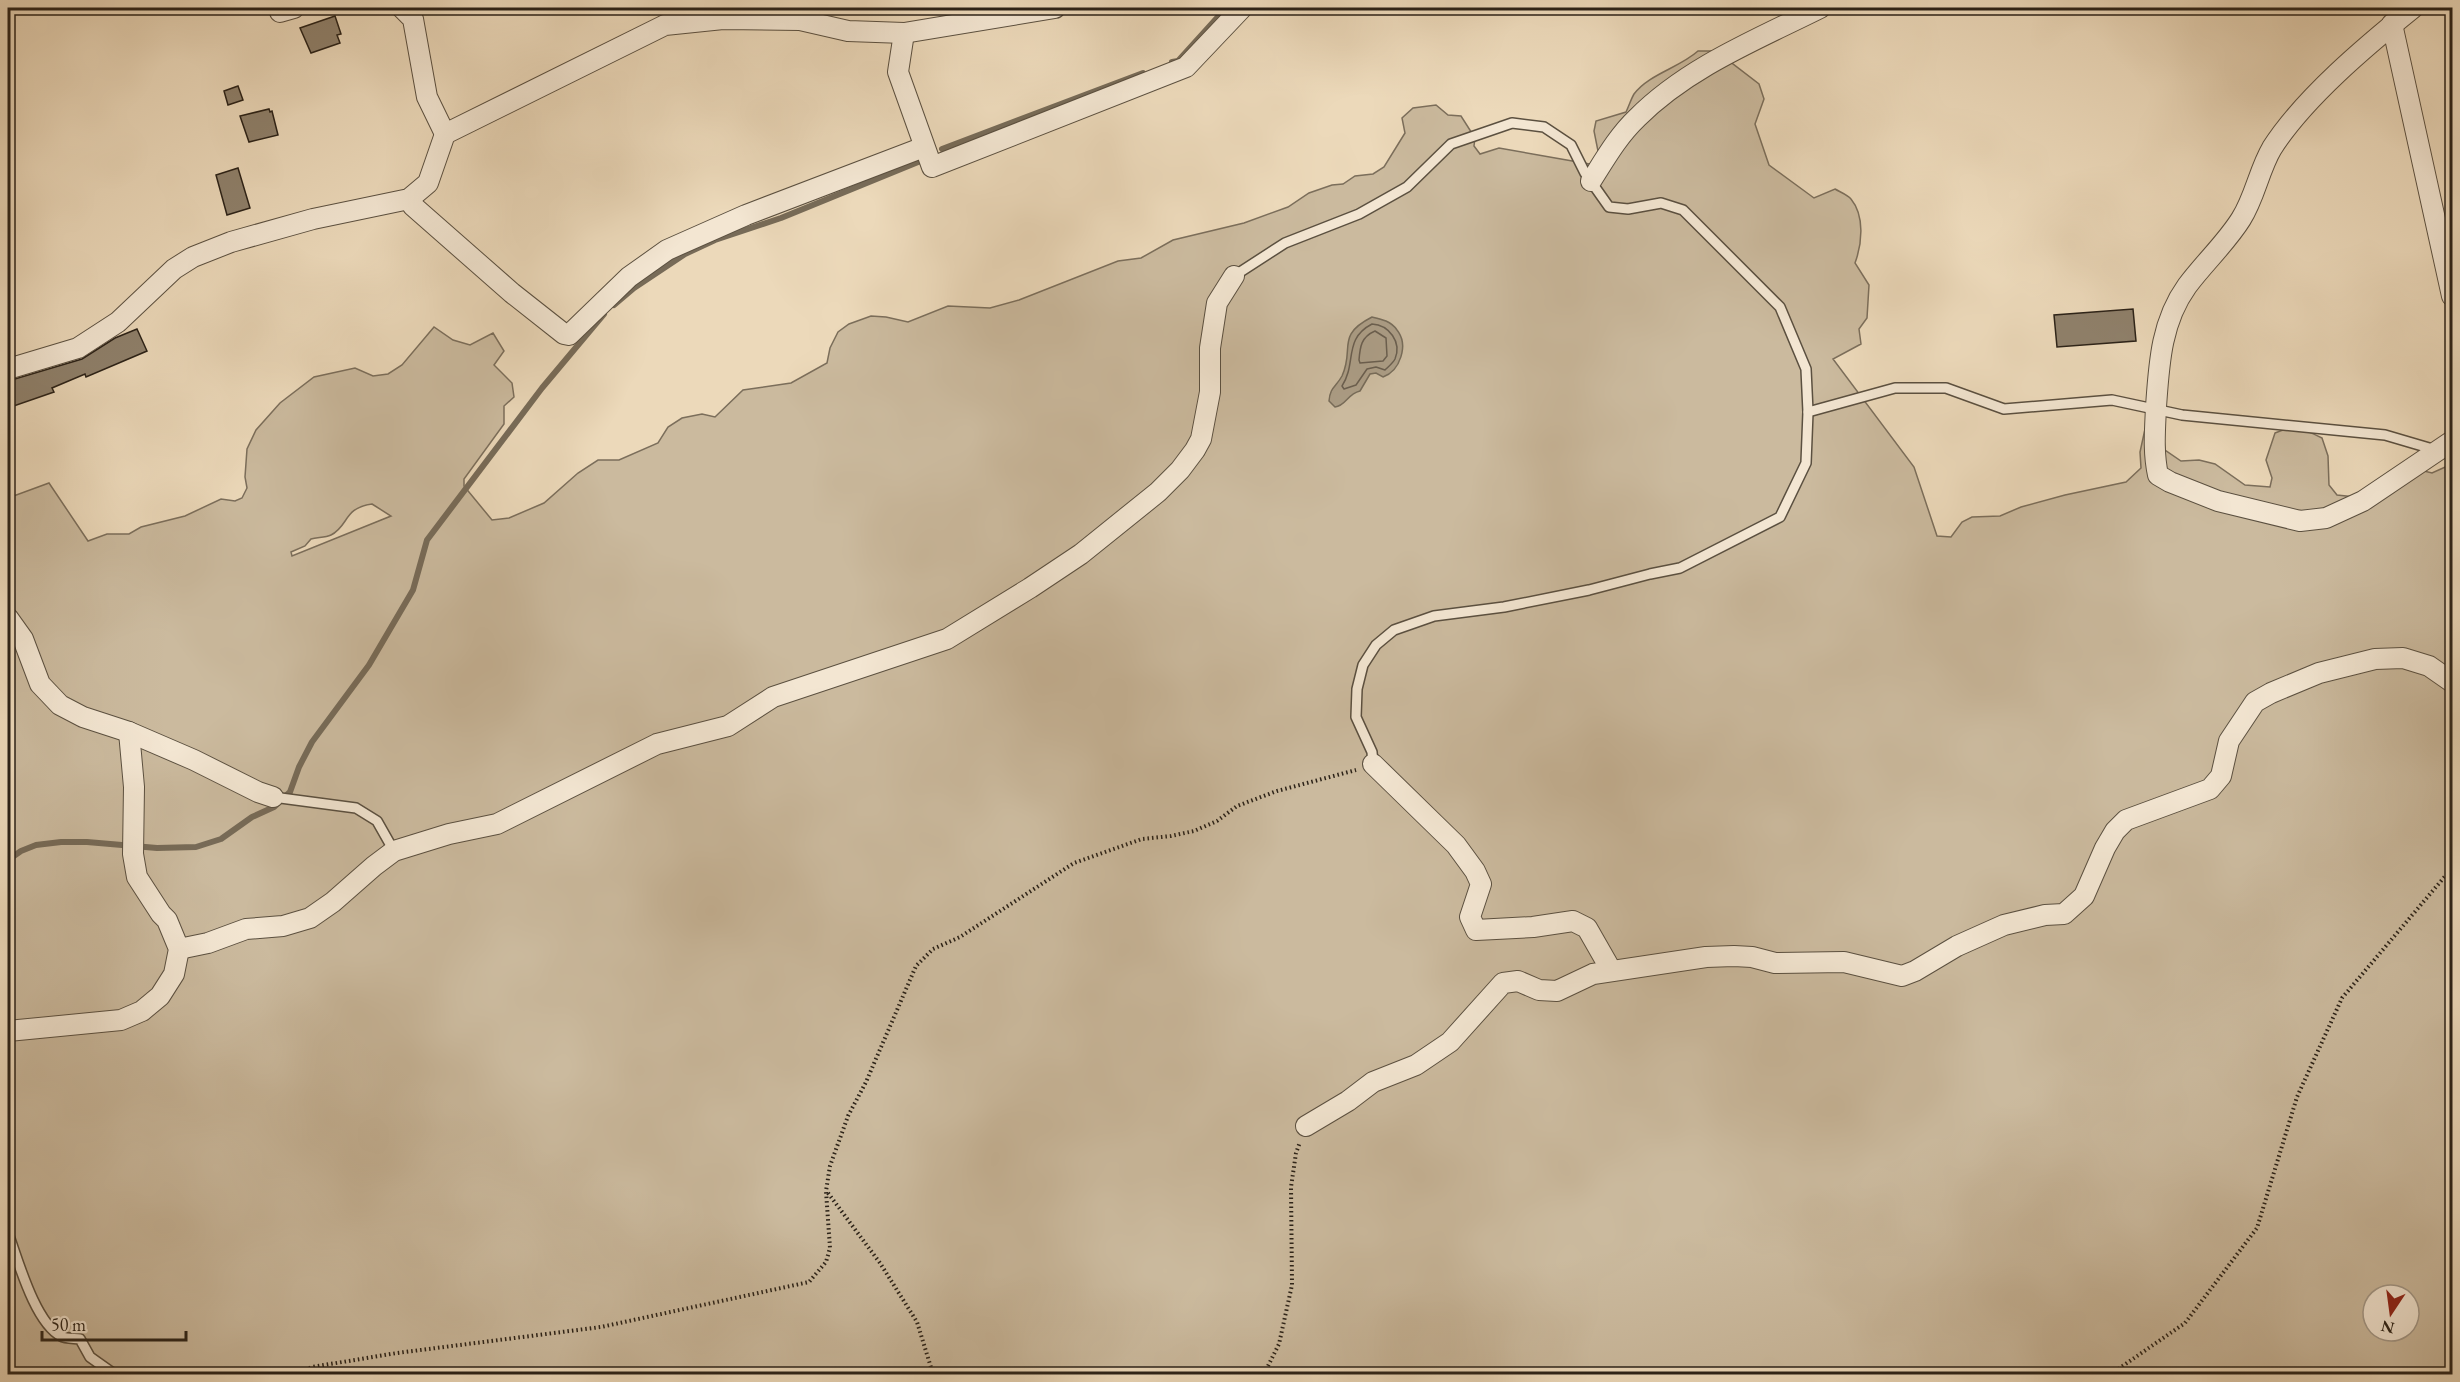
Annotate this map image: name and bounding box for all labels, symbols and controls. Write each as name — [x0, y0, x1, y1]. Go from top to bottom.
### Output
north arrow — [2361, 1283, 2421, 1343]
scale bar — [42, 1304, 186, 1342]
text: 50 m — [51, 1313, 86, 1336]
text: N — [2379, 1315, 2396, 1339]

